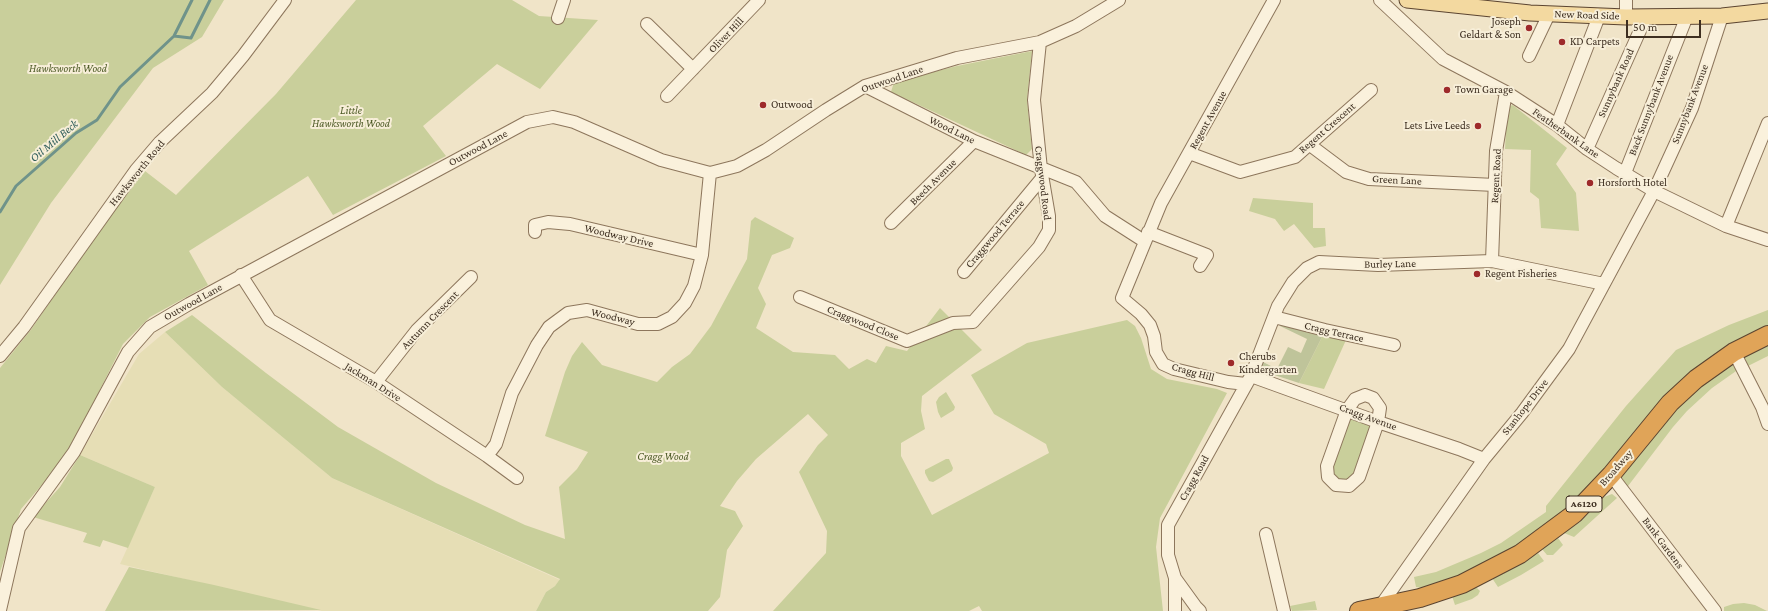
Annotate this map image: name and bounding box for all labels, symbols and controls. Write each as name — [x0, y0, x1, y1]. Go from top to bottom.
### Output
street label: New Road Side — [1554, 7, 1620, 23]
scale bar — [1628, 12, 1703, 38]
street label: Oliver Hill — [706, 14, 746, 56]
place label: Joseph Geldart & Son — [1460, 15, 1521, 41]
text: 50 m — [1633, 20, 1657, 34]
marker: Joseph Geldart & Son — [1524, 23, 1534, 33]
place label: KD Carpets — [1570, 35, 1620, 49]
marker: KD Carpets — [1557, 37, 1567, 47]
street label: Sunnybank Road — [1595, 46, 1637, 120]
street label: Back Sunnybank Avenue — [1626, 53, 1676, 157]
park label: Hawksworth Wood — [29, 62, 107, 76]
street label: Outwood Lane — [859, 62, 925, 96]
street label: Sunnybank Avenue — [1669, 62, 1711, 146]
place label: Town Garage — [1455, 83, 1513, 97]
marker: Town Garage — [1442, 85, 1452, 95]
street label: Regent Avenue — [1186, 88, 1230, 152]
place label: Outwood — [771, 98, 812, 112]
marker: Outwood — [758, 100, 768, 110]
street label: Regent Crescent — [1296, 100, 1358, 156]
park label: Little Hawksworth Wood — [312, 104, 390, 130]
street label: Featherbank Lane — [1530, 105, 1602, 161]
street label: Wood Lane — [927, 113, 977, 147]
water label: Oil Mill Beck — [27, 117, 81, 165]
place label: Lets Live Leeds — [1404, 119, 1470, 133]
marker: Lets Live Leeds — [1473, 121, 1483, 131]
street label: Outwood Lane — [446, 127, 510, 169]
street label: Hawksworth Road — [106, 137, 168, 209]
street label: Craggwood Road — [1032, 145, 1054, 221]
street label: Regent Road — [1488, 148, 1504, 204]
street label: Beech Avenue — [907, 156, 959, 208]
street label: Green Lane — [1372, 172, 1422, 188]
place label: Horsforth Hotel — [1598, 176, 1667, 190]
marker: Horsforth Hotel — [1585, 178, 1595, 188]
street label: Craggwood Terrace — [963, 197, 1027, 271]
street label: Woodway Drive — [583, 222, 655, 250]
street label: Burley Lane — [1364, 257, 1416, 271]
place label: Regent Fisheries — [1485, 267, 1557, 281]
marker: Regent Fisheries — [1472, 269, 1482, 279]
street label: Outwood Lane — [161, 281, 225, 323]
street label: Autumn Crescent — [399, 288, 461, 352]
street label: Craggwood Close — [825, 303, 901, 343]
street label: Woodway — [590, 305, 636, 329]
street label: Cragg Terrace — [1303, 319, 1365, 345]
place label: Cherubs Kindergarten — [1239, 350, 1297, 376]
marker: Cherubs Kindergarten — [1226, 358, 1236, 368]
street label: Jackman Drive — [342, 359, 404, 405]
street label: Cragg Hill — [1170, 360, 1216, 384]
street label: Stanhope Drive — [1499, 376, 1551, 438]
street label: Cragg Avenue — [1337, 400, 1399, 434]
street label: Broadway — [1597, 447, 1635, 489]
park label: Cragg Wood — [637, 450, 689, 464]
street label: Cragg Road — [1176, 453, 1212, 503]
road number: A6120 — [1566, 496, 1602, 512]
street label: Bank Gardens — [1639, 515, 1687, 571]

